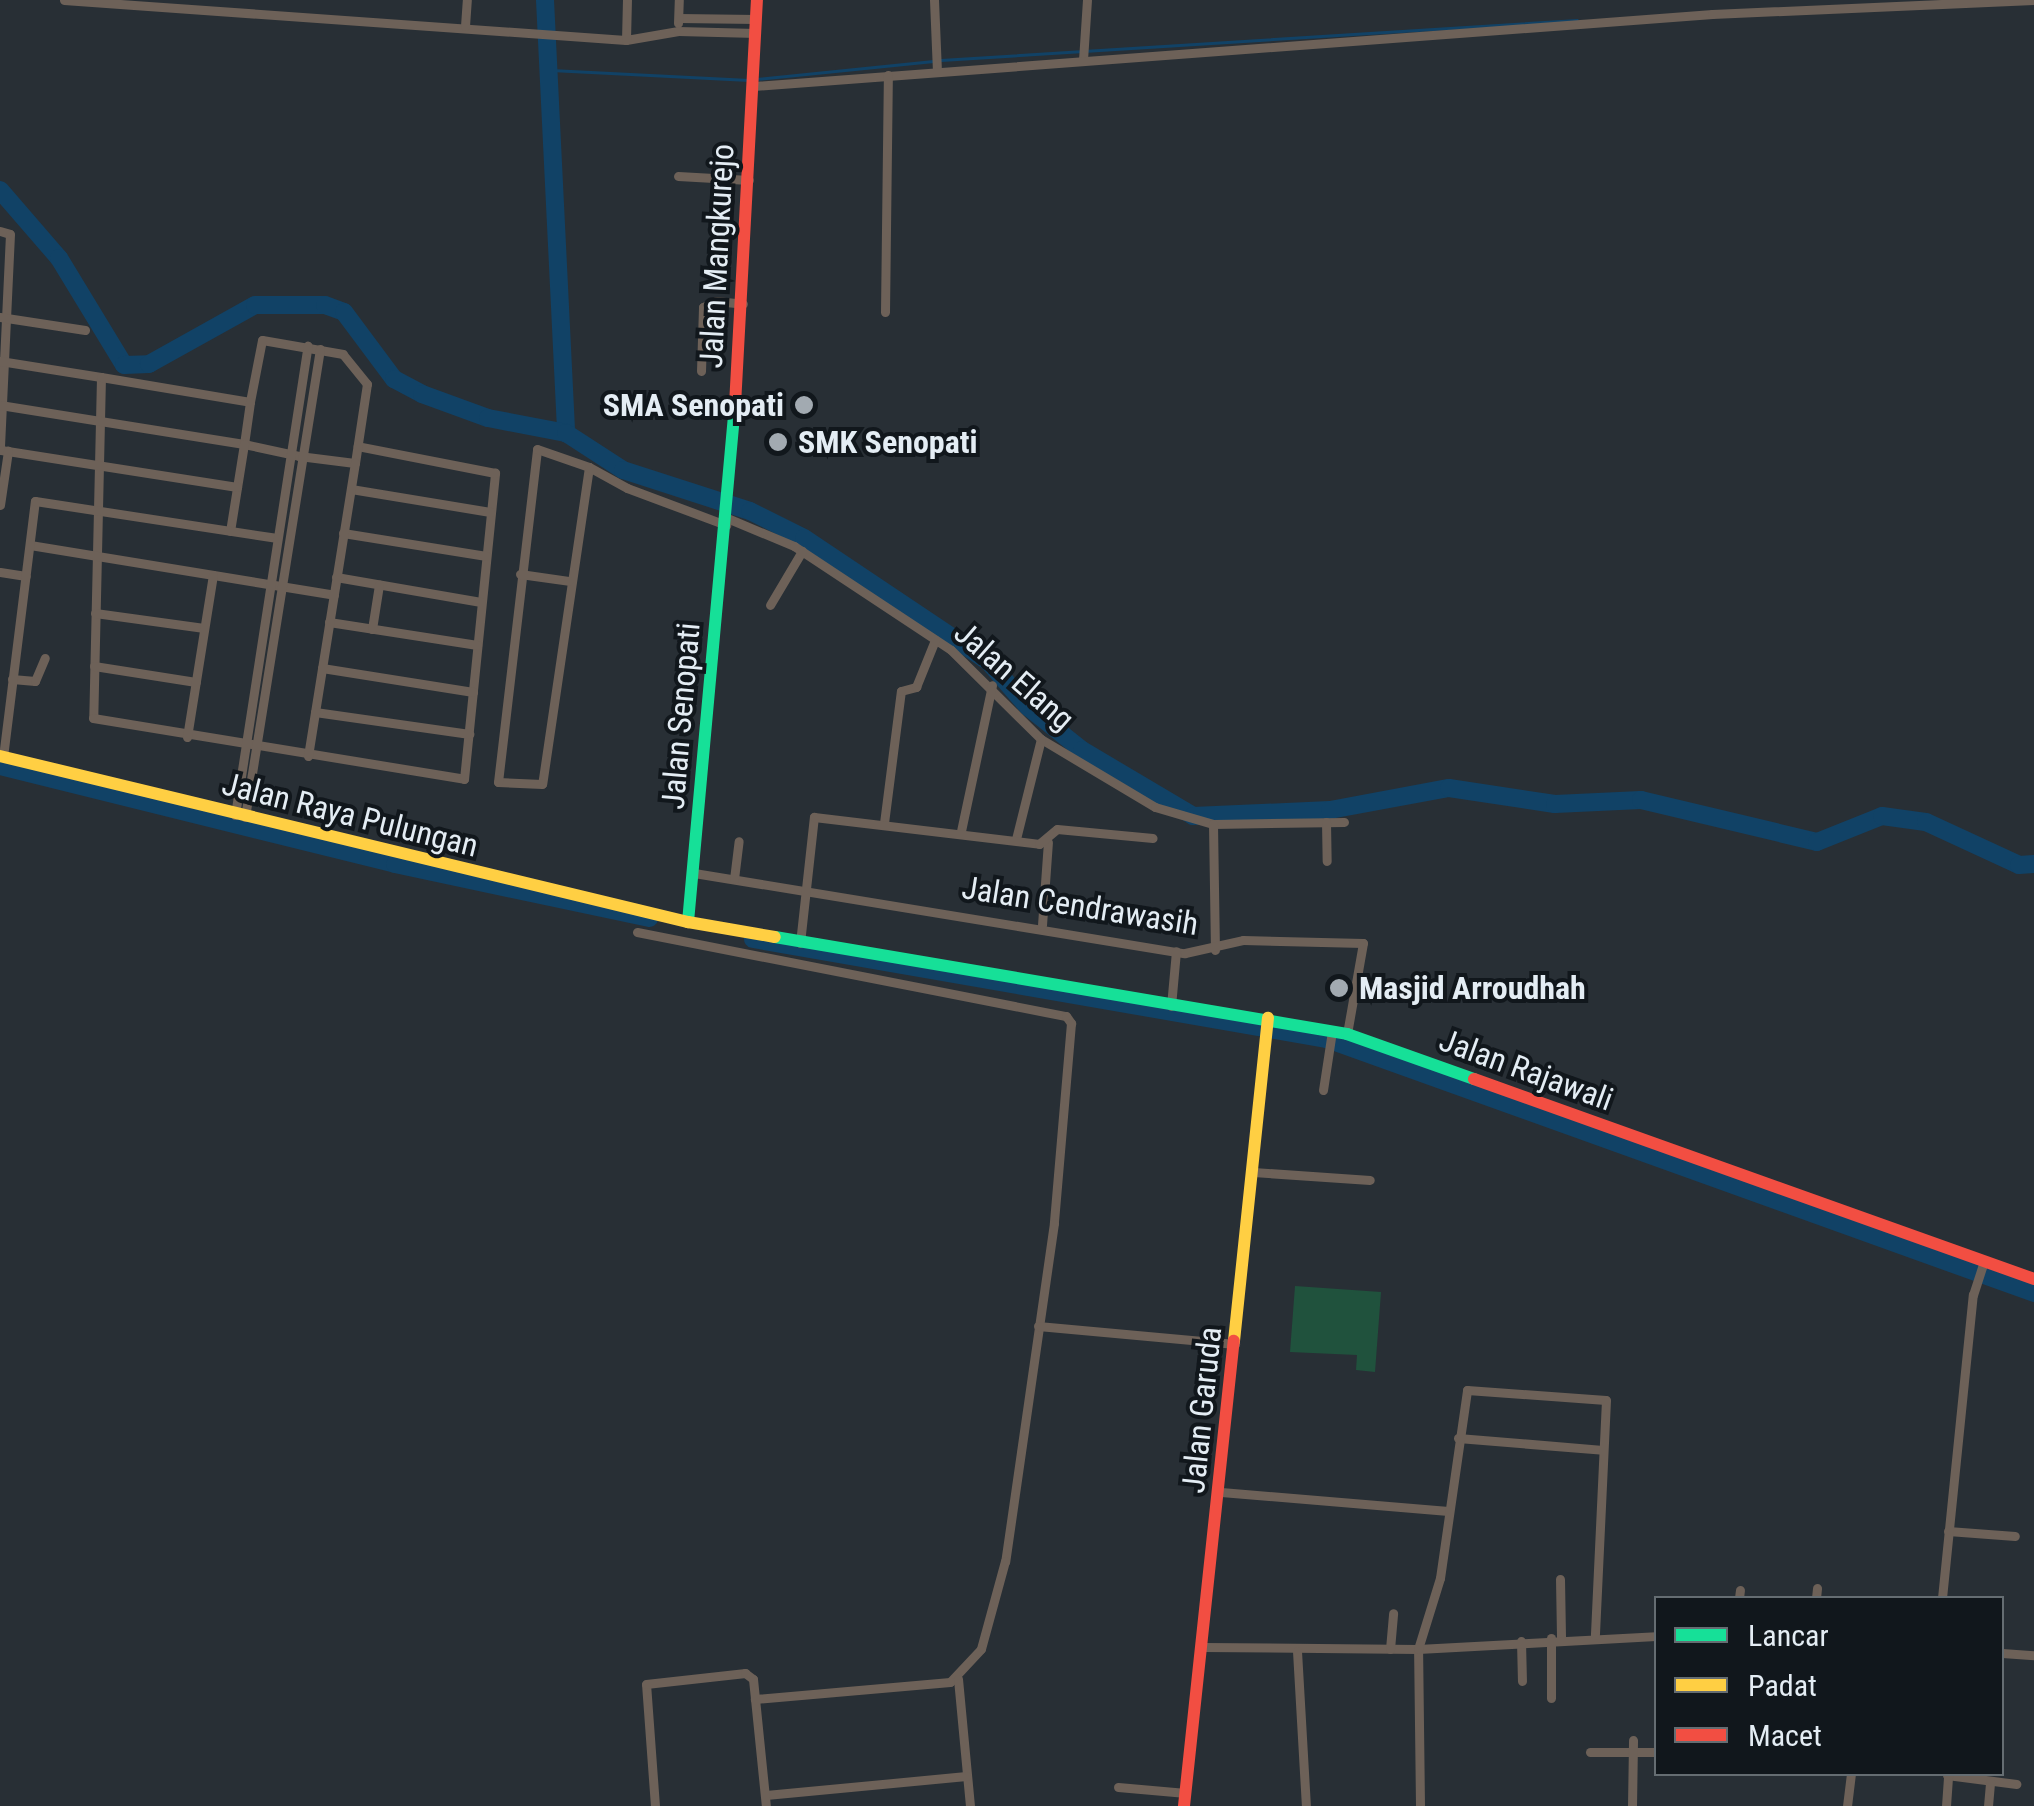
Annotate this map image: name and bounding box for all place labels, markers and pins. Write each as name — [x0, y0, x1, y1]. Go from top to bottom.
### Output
place label: SMA Senopati — [603, 386, 784, 424]
marker: SMA Senopati — [793, 394, 815, 416]
place label: SMK Senopati — [798, 423, 978, 461]
marker: SMK Senopati — [767, 431, 789, 453]
place label: Masjid Arroudhah — [1359, 969, 1586, 1007]
marker: Masjid Arroudhah — [1328, 977, 1350, 999]

